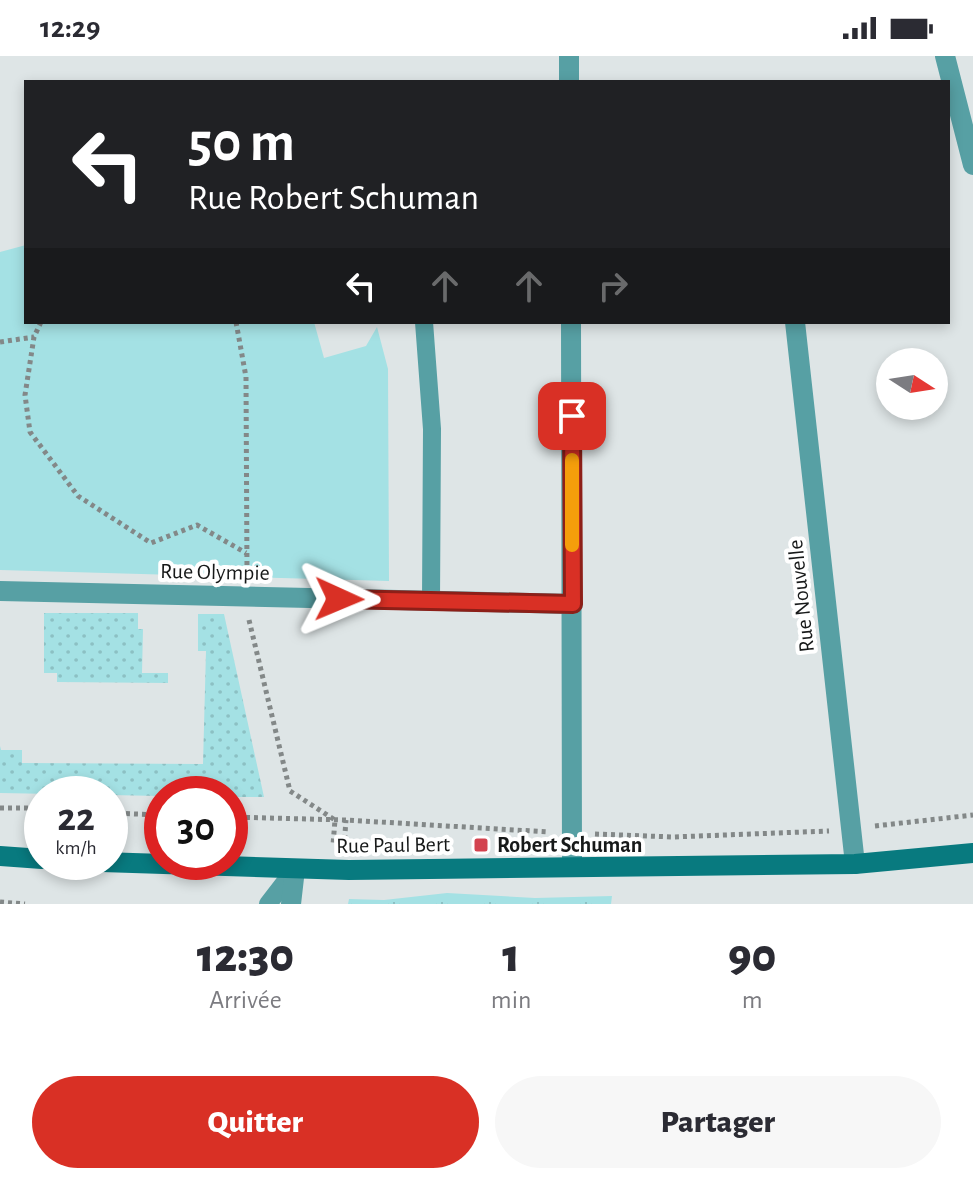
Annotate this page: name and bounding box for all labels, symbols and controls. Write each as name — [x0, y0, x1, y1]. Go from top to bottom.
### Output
text: 12:29 — [40, 13, 100, 43]
icon: left — [56, 112, 160, 216]
text: 50 m — [188, 115, 295, 171]
text: Rue Robert Schuman — [188, 180, 479, 216]
icon: left — [339, 264, 383, 308]
icon: ahead — [423, 264, 467, 308]
icon: ahead — [507, 264, 551, 308]
icon: right — [591, 264, 635, 308]
north arrow — [876, 348, 948, 420]
map controls — [876, 348, 948, 420]
pin — [538, 382, 606, 450]
icon: arrive — [550, 394, 594, 438]
street label: Rue Nouvelle — [784, 539, 818, 653]
position arrow — [297, 557, 381, 641]
street label: Rue Olympie — [160, 560, 270, 584]
speed limit sign: 30 — [144, 776, 248, 880]
text: 22 — [57, 798, 95, 838]
street label: Rue Paul Bert — [336, 833, 450, 857]
place label: Robert Schuman — [497, 834, 642, 856]
marker: Robert Schuman — [472, 836, 490, 854]
text: km/h — [55, 838, 97, 858]
text: 12:30 — [197, 933, 294, 981]
text: 1 — [502, 933, 520, 981]
text: 90 — [728, 933, 776, 981]
text: Arrivée — [209, 987, 282, 1013]
text: min — [491, 987, 531, 1013]
text: m — [742, 987, 763, 1013]
button: Quitter — [32, 1076, 479, 1168]
button: Partager — [495, 1076, 941, 1168]

